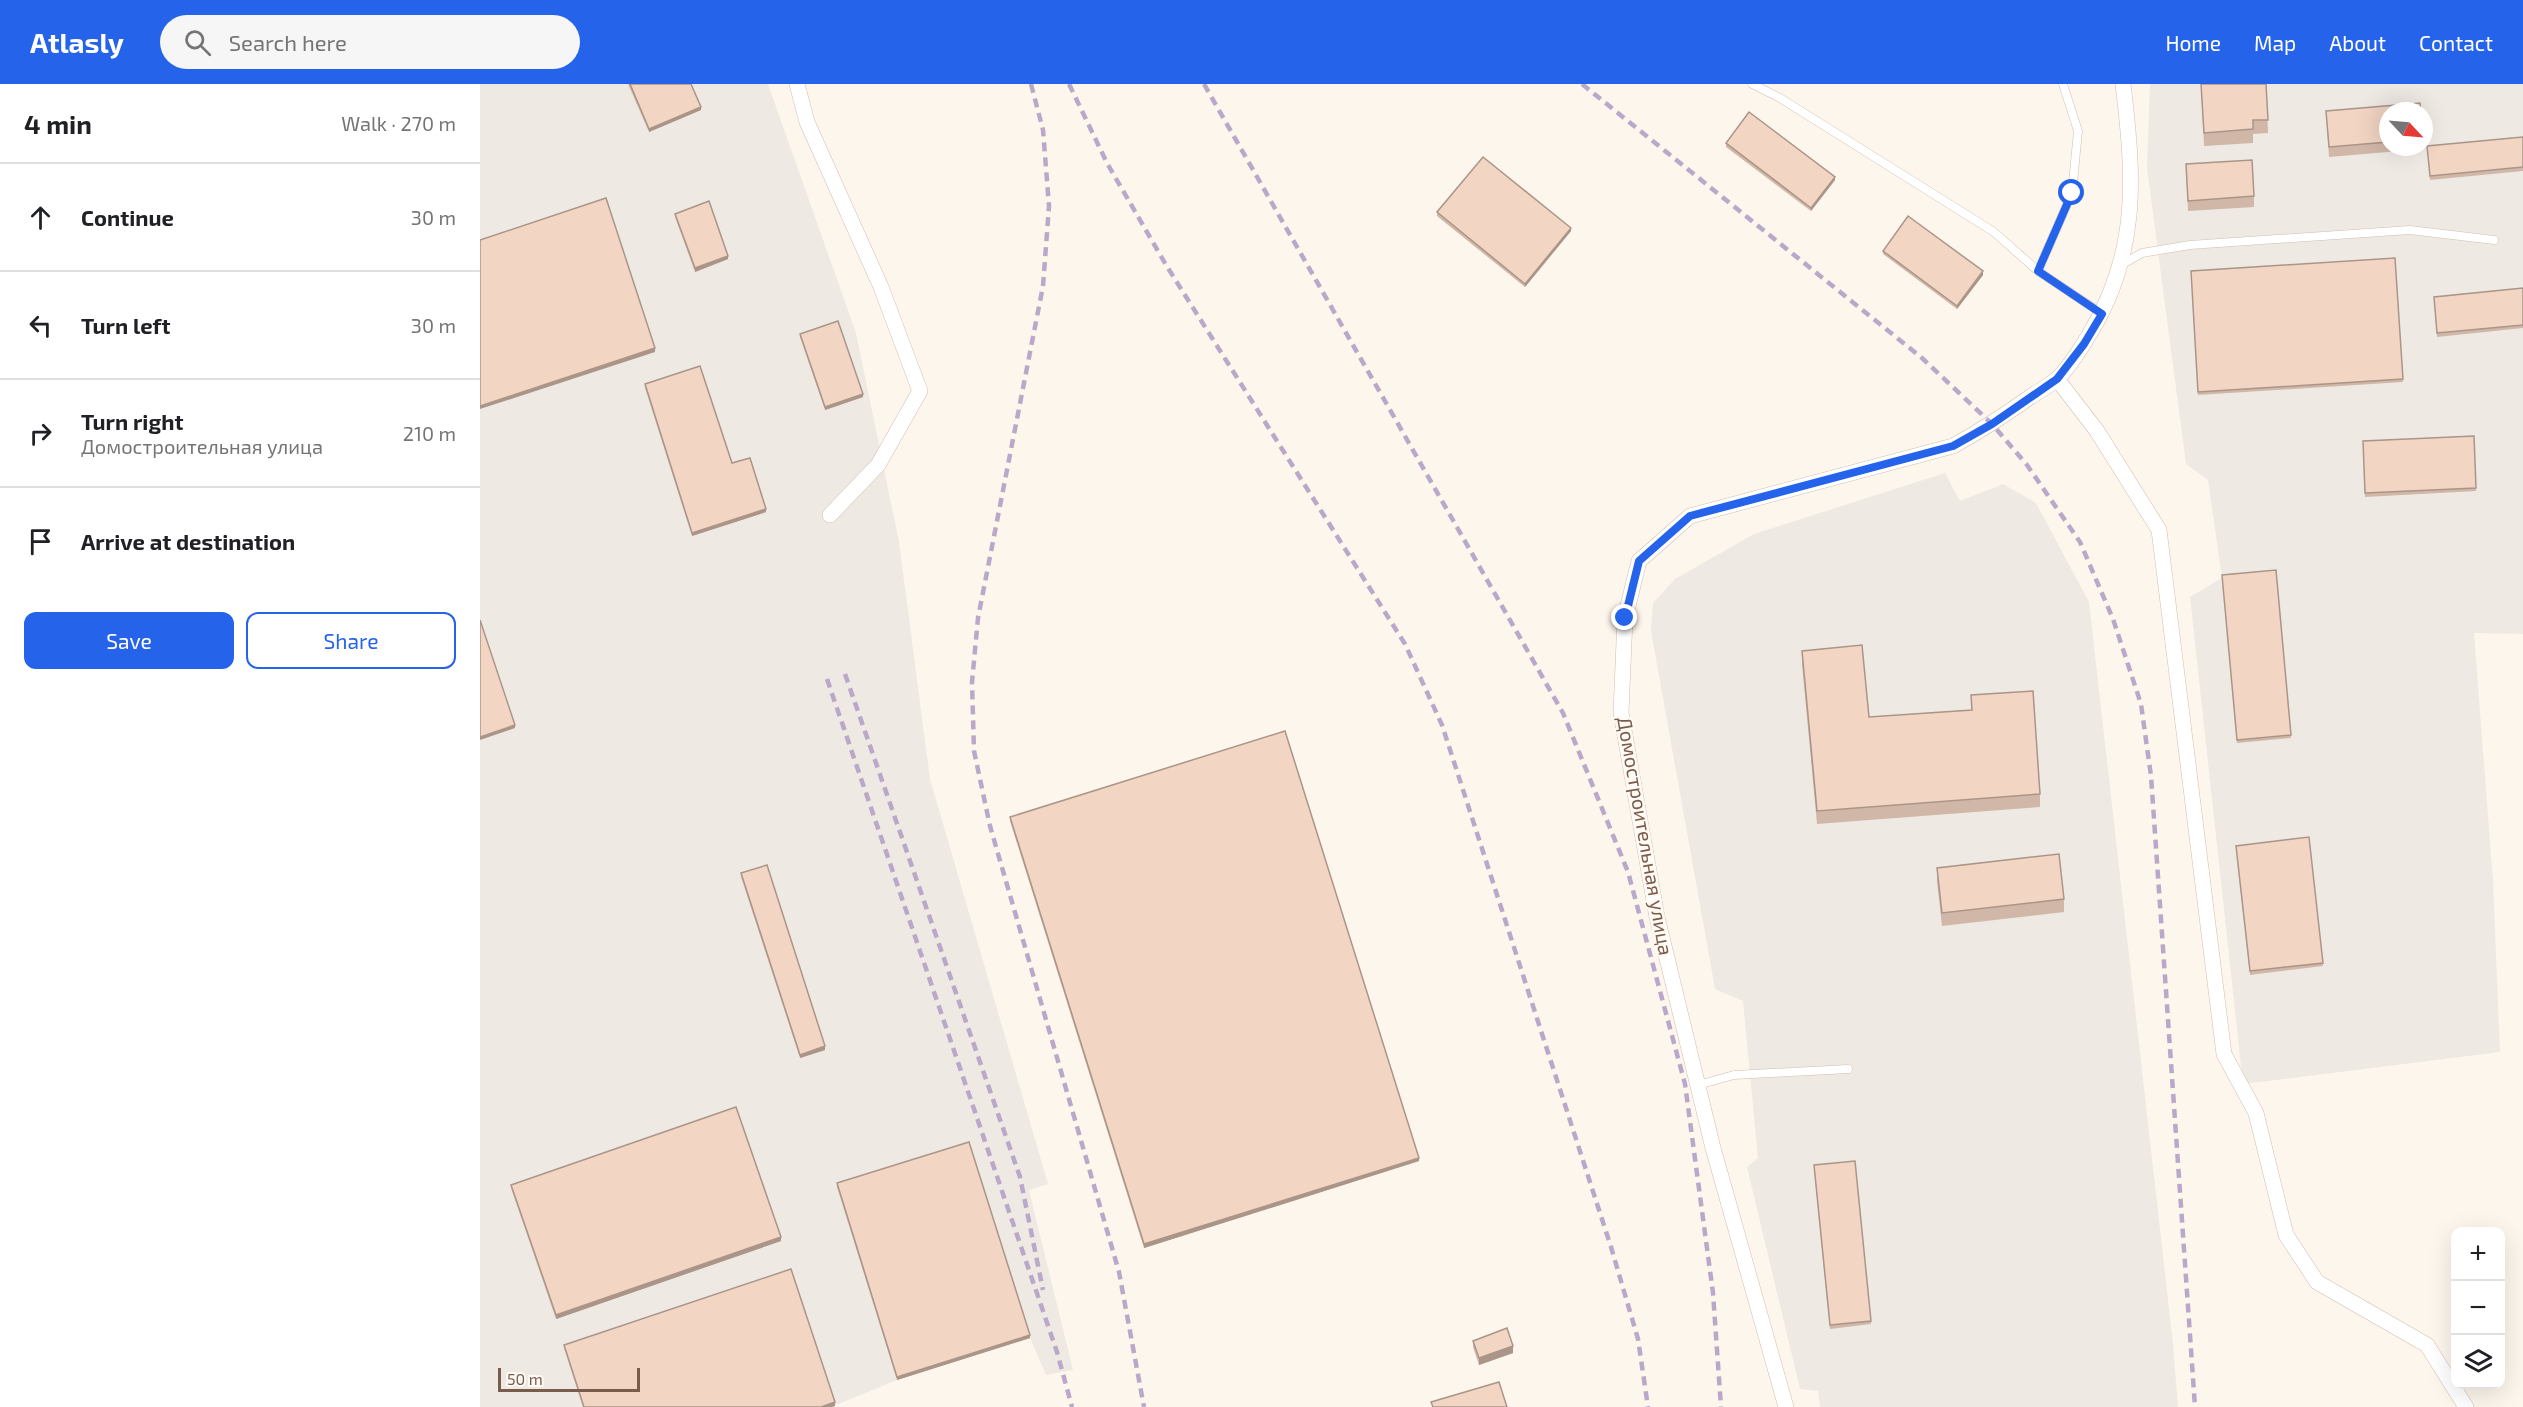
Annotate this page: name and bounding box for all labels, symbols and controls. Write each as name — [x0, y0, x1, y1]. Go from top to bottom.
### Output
search box — [160, 15, 580, 69]
text: Atlasly — [30, 25, 124, 59]
icon: search — [181, 26, 214, 59]
text: Search here — [229, 29, 347, 55]
text: Home — [2165, 30, 2221, 55]
text: Map — [2254, 30, 2296, 55]
text: About — [2329, 30, 2386, 55]
text: Contact — [2419, 30, 2493, 55]
north arrow — [2379, 102, 2433, 156]
text: 4 min — [24, 108, 92, 139]
text: Walk · 270 m — [341, 111, 456, 135]
route start — [2058, 179, 2084, 205]
icon: ahead — [24, 201, 57, 234]
text: Continue — [81, 204, 174, 230]
text: 30 m — [411, 205, 456, 229]
icon: left — [24, 309, 57, 342]
text: Turn left — [81, 312, 170, 338]
text: 30 m — [411, 313, 456, 337]
text: Turn right — [81, 408, 183, 434]
icon: right — [24, 417, 57, 450]
text: 210 m — [403, 421, 456, 445]
text: Домостроительная улица — [81, 434, 323, 458]
icon: arrive — [24, 525, 57, 558]
text: Arrive at destination — [81, 528, 295, 554]
route end — [1611, 604, 1637, 630]
button: Save — [24, 612, 234, 669]
button: Share — [246, 612, 456, 669]
street label: Домостроительная улица — [1612, 715, 1679, 957]
map controls — [2451, 1227, 2505, 1389]
button: + — [2451, 1227, 2505, 1281]
button: − — [2451, 1281, 2505, 1335]
button: layers — [2451, 1335, 2505, 1389]
scale bar — [498, 1365, 640, 1392]
text: 50 m — [507, 1369, 543, 1388]

